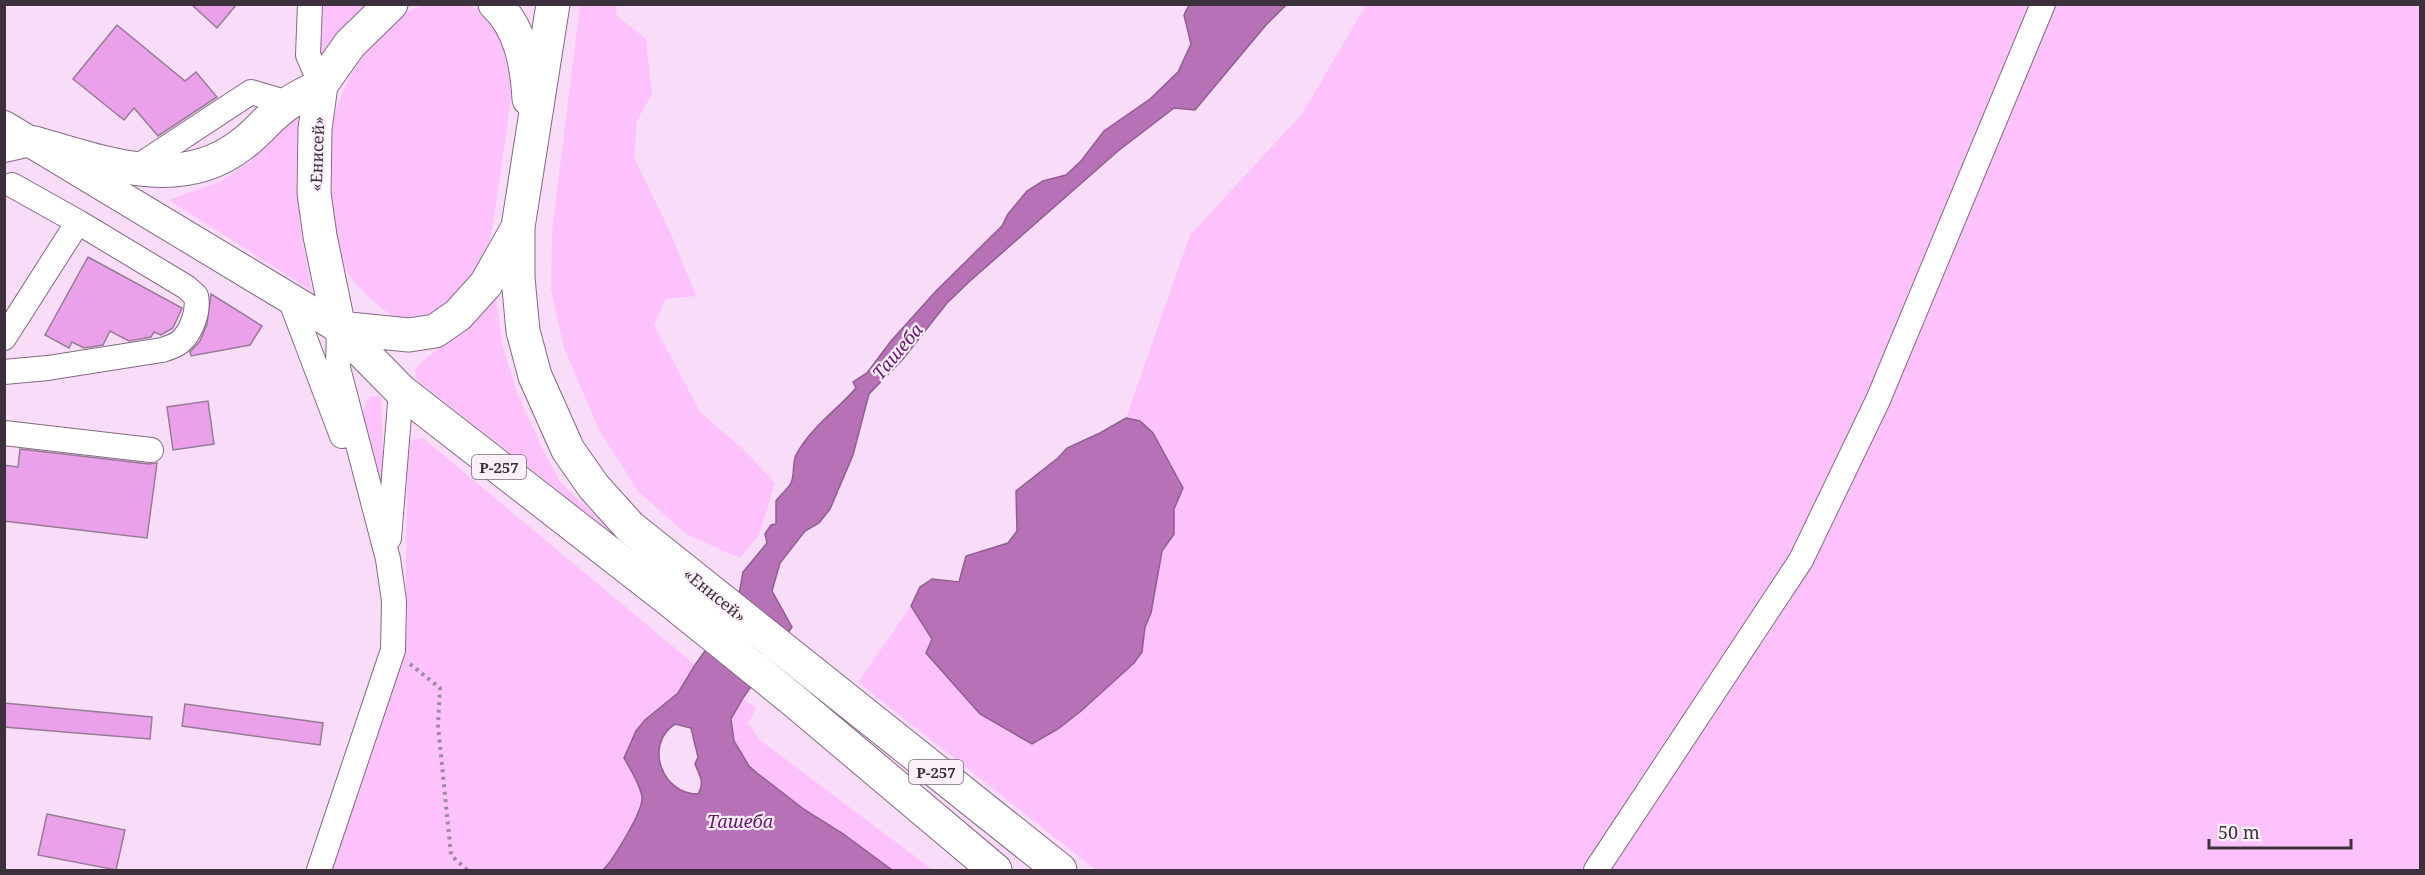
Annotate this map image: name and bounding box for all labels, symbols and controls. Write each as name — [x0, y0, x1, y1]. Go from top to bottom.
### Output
street label: «Енисей» — [305, 116, 329, 192]
water label: Ташеба — [866, 318, 928, 384]
road number: Р-257 — [472, 455, 526, 479]
street label: «Енисей» — [679, 563, 751, 627]
road number: Р-257 — [909, 760, 963, 784]
water label: Ташеба — [707, 809, 773, 833]
scale bar — [2209, 812, 2352, 850]
text: 50 m — [2218, 820, 2260, 844]

